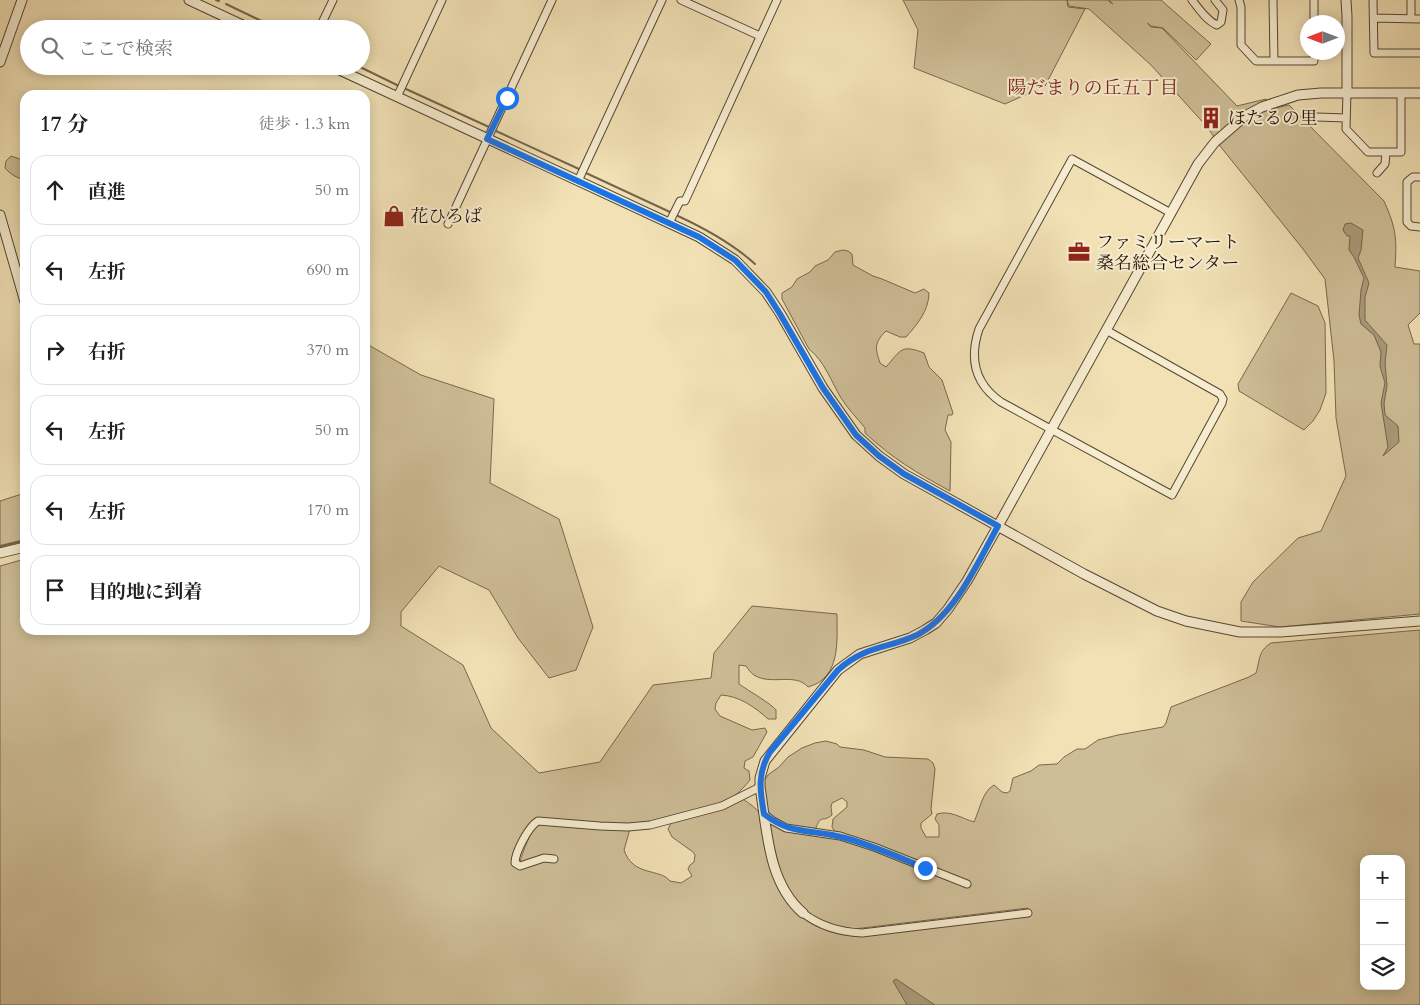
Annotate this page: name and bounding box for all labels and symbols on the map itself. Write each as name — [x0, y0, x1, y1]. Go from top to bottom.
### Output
north arrow — [1300, 15, 1345, 60]
district label: 陽だまりの丘五丁目 — [1007, 75, 1179, 101]
route start — [496, 87, 519, 110]
building icon: ほたるの里 — [1198, 105, 1224, 131]
place label: ほたるの里 — [1228, 106, 1318, 131]
shop icon: 花ひろば — [381, 203, 407, 229]
place label: 花ひろば — [410, 204, 482, 229]
place label: ファミリーマート 桑名総合センター — [1096, 230, 1240, 276]
office icon: ファミリーマート 桑名総合センター — [1066, 239, 1092, 265]
route end — [914, 857, 937, 880]

